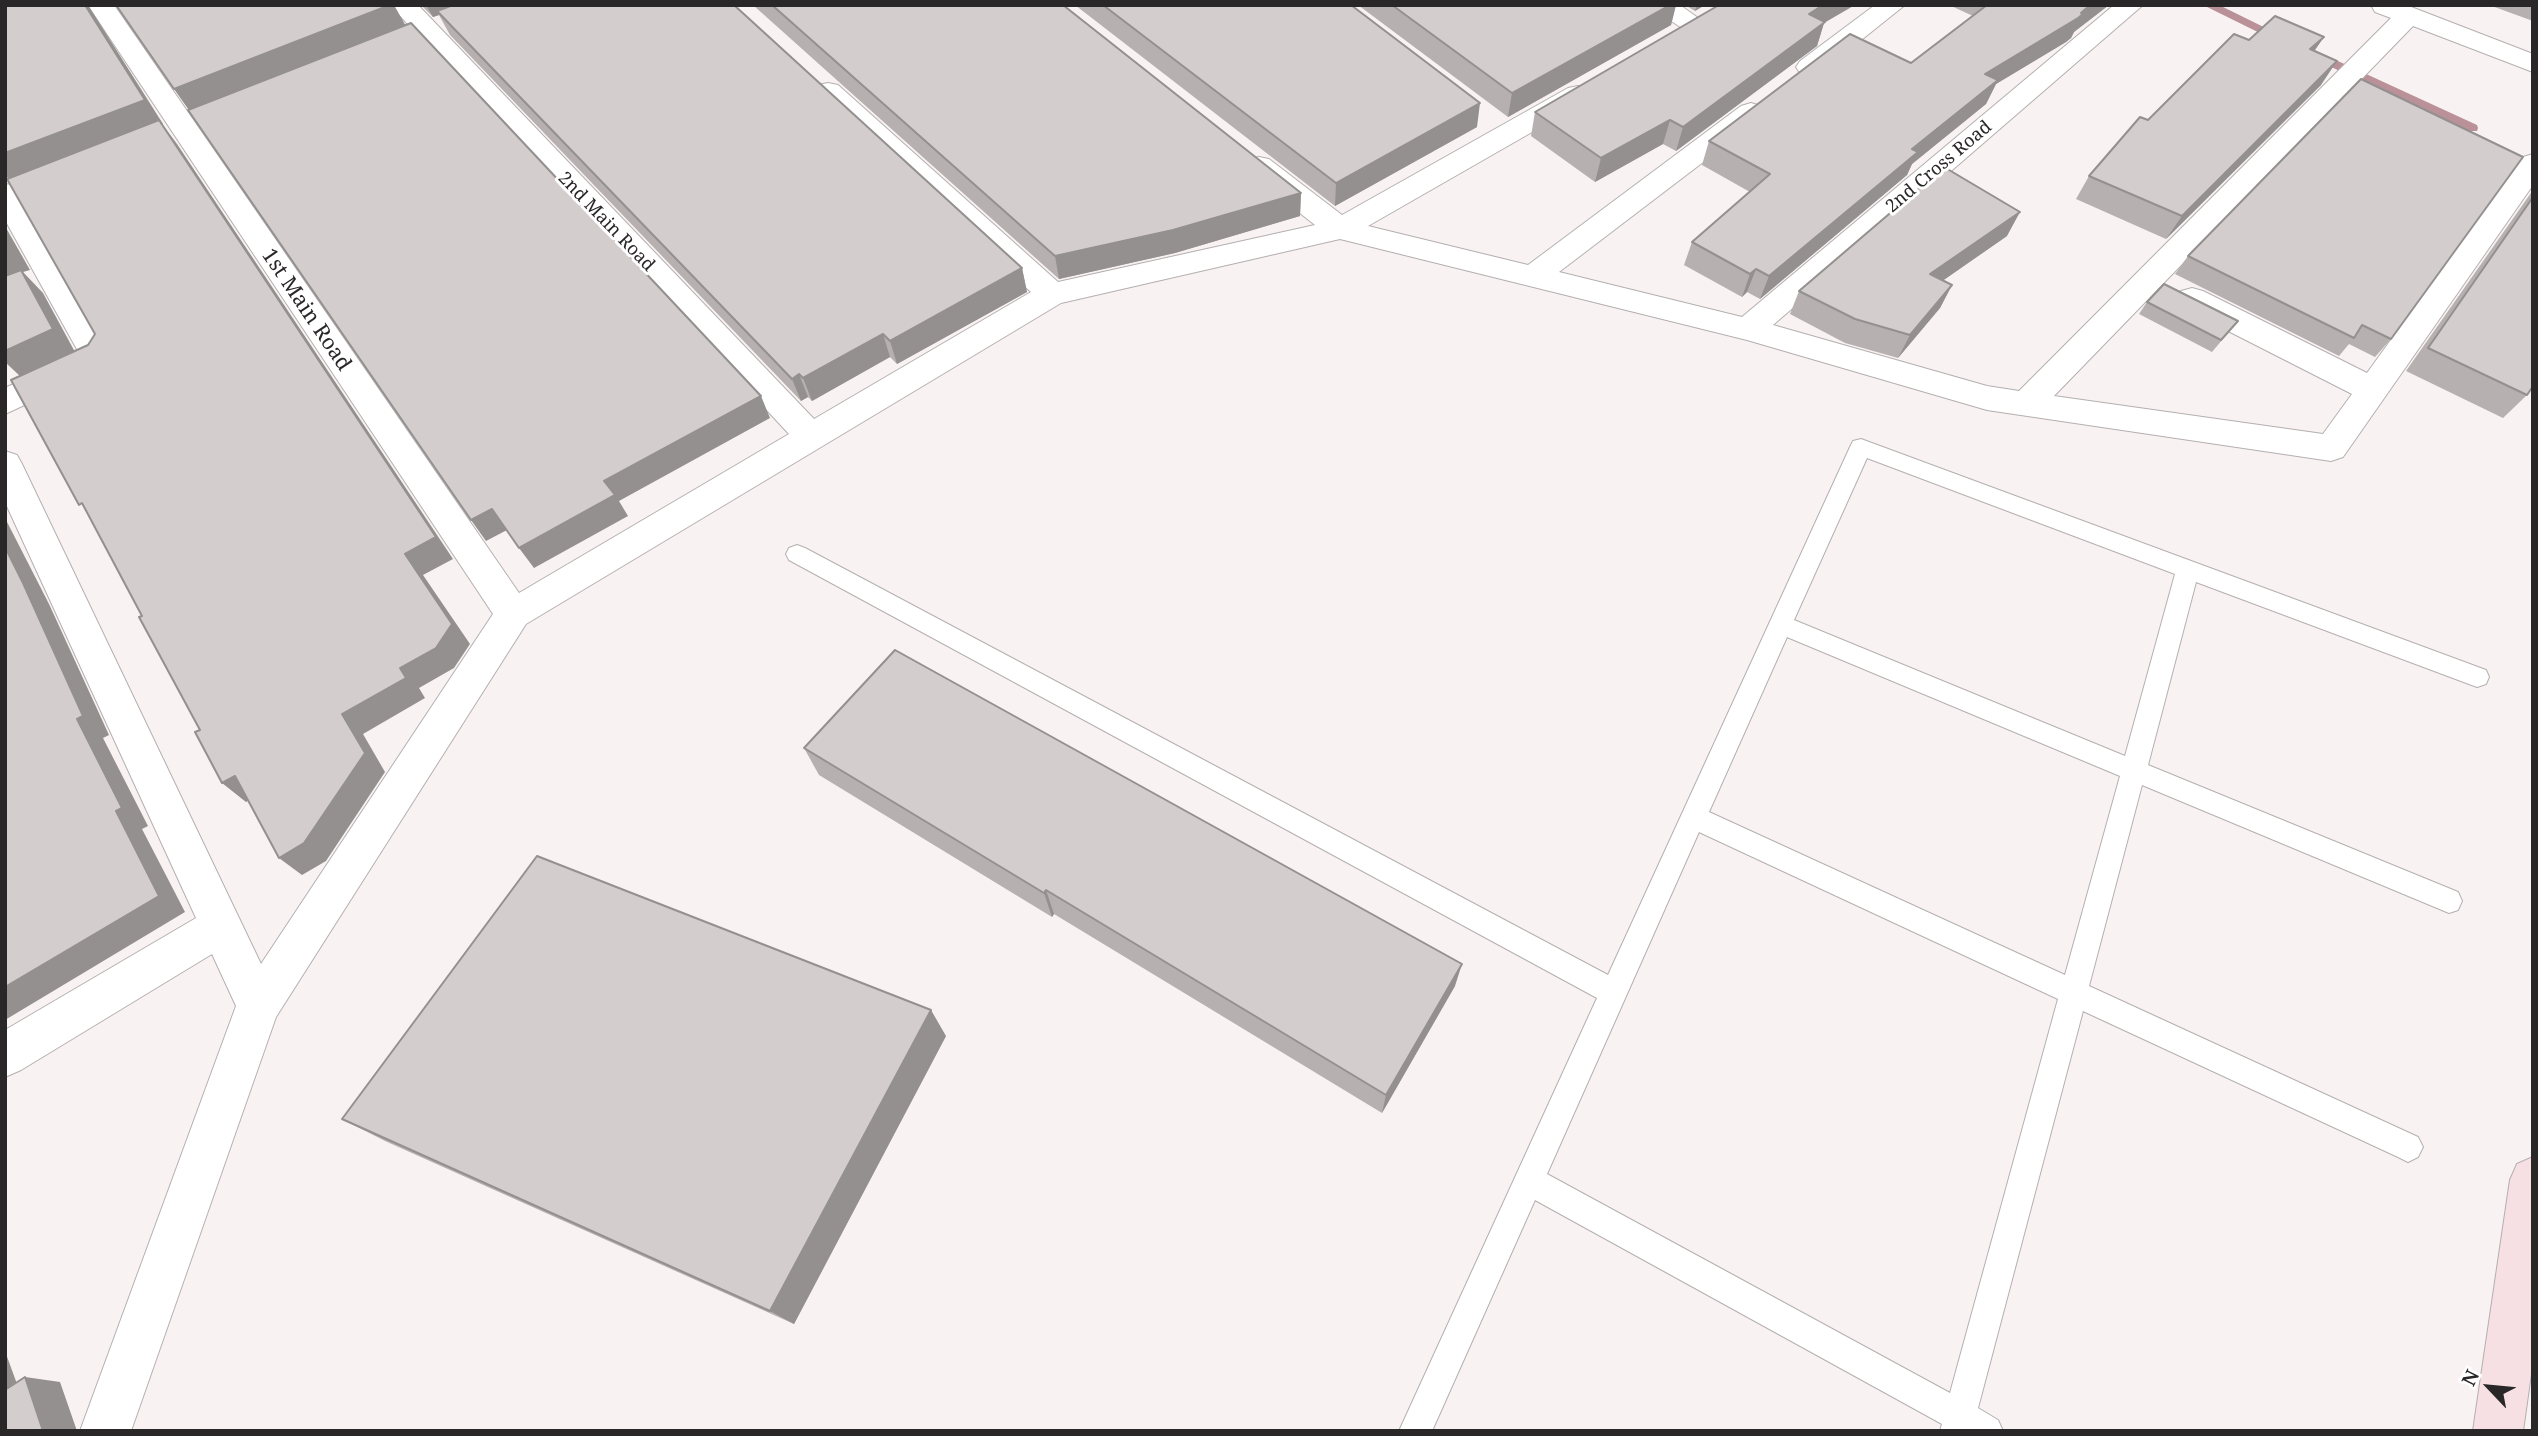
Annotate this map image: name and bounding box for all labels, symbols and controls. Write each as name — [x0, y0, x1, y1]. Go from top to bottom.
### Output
street label: 2nd Cross Road — [1882, 116, 1996, 218]
street label: 2nd Main Road — [553, 168, 659, 276]
street label: 1st Main Road — [256, 244, 356, 376]
north arrow — [2454, 1352, 2524, 1422]
text: N — [2455, 1365, 2485, 1390]

